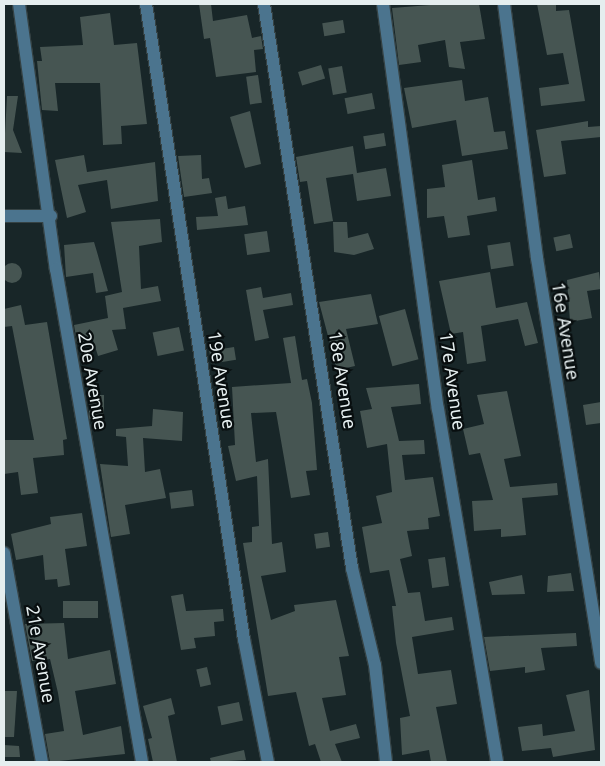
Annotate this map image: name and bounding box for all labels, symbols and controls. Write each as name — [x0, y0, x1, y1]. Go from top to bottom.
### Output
street label: 16e Avenue — [548, 281, 584, 381]
street label: 19e Avenue — [204, 330, 240, 430]
street label: 18e Avenue — [325, 330, 361, 430]
street label: 20e Avenue — [74, 331, 112, 431]
street label: 17e Avenue — [435, 331, 471, 431]
street label: 21e Avenue — [22, 604, 60, 704]

